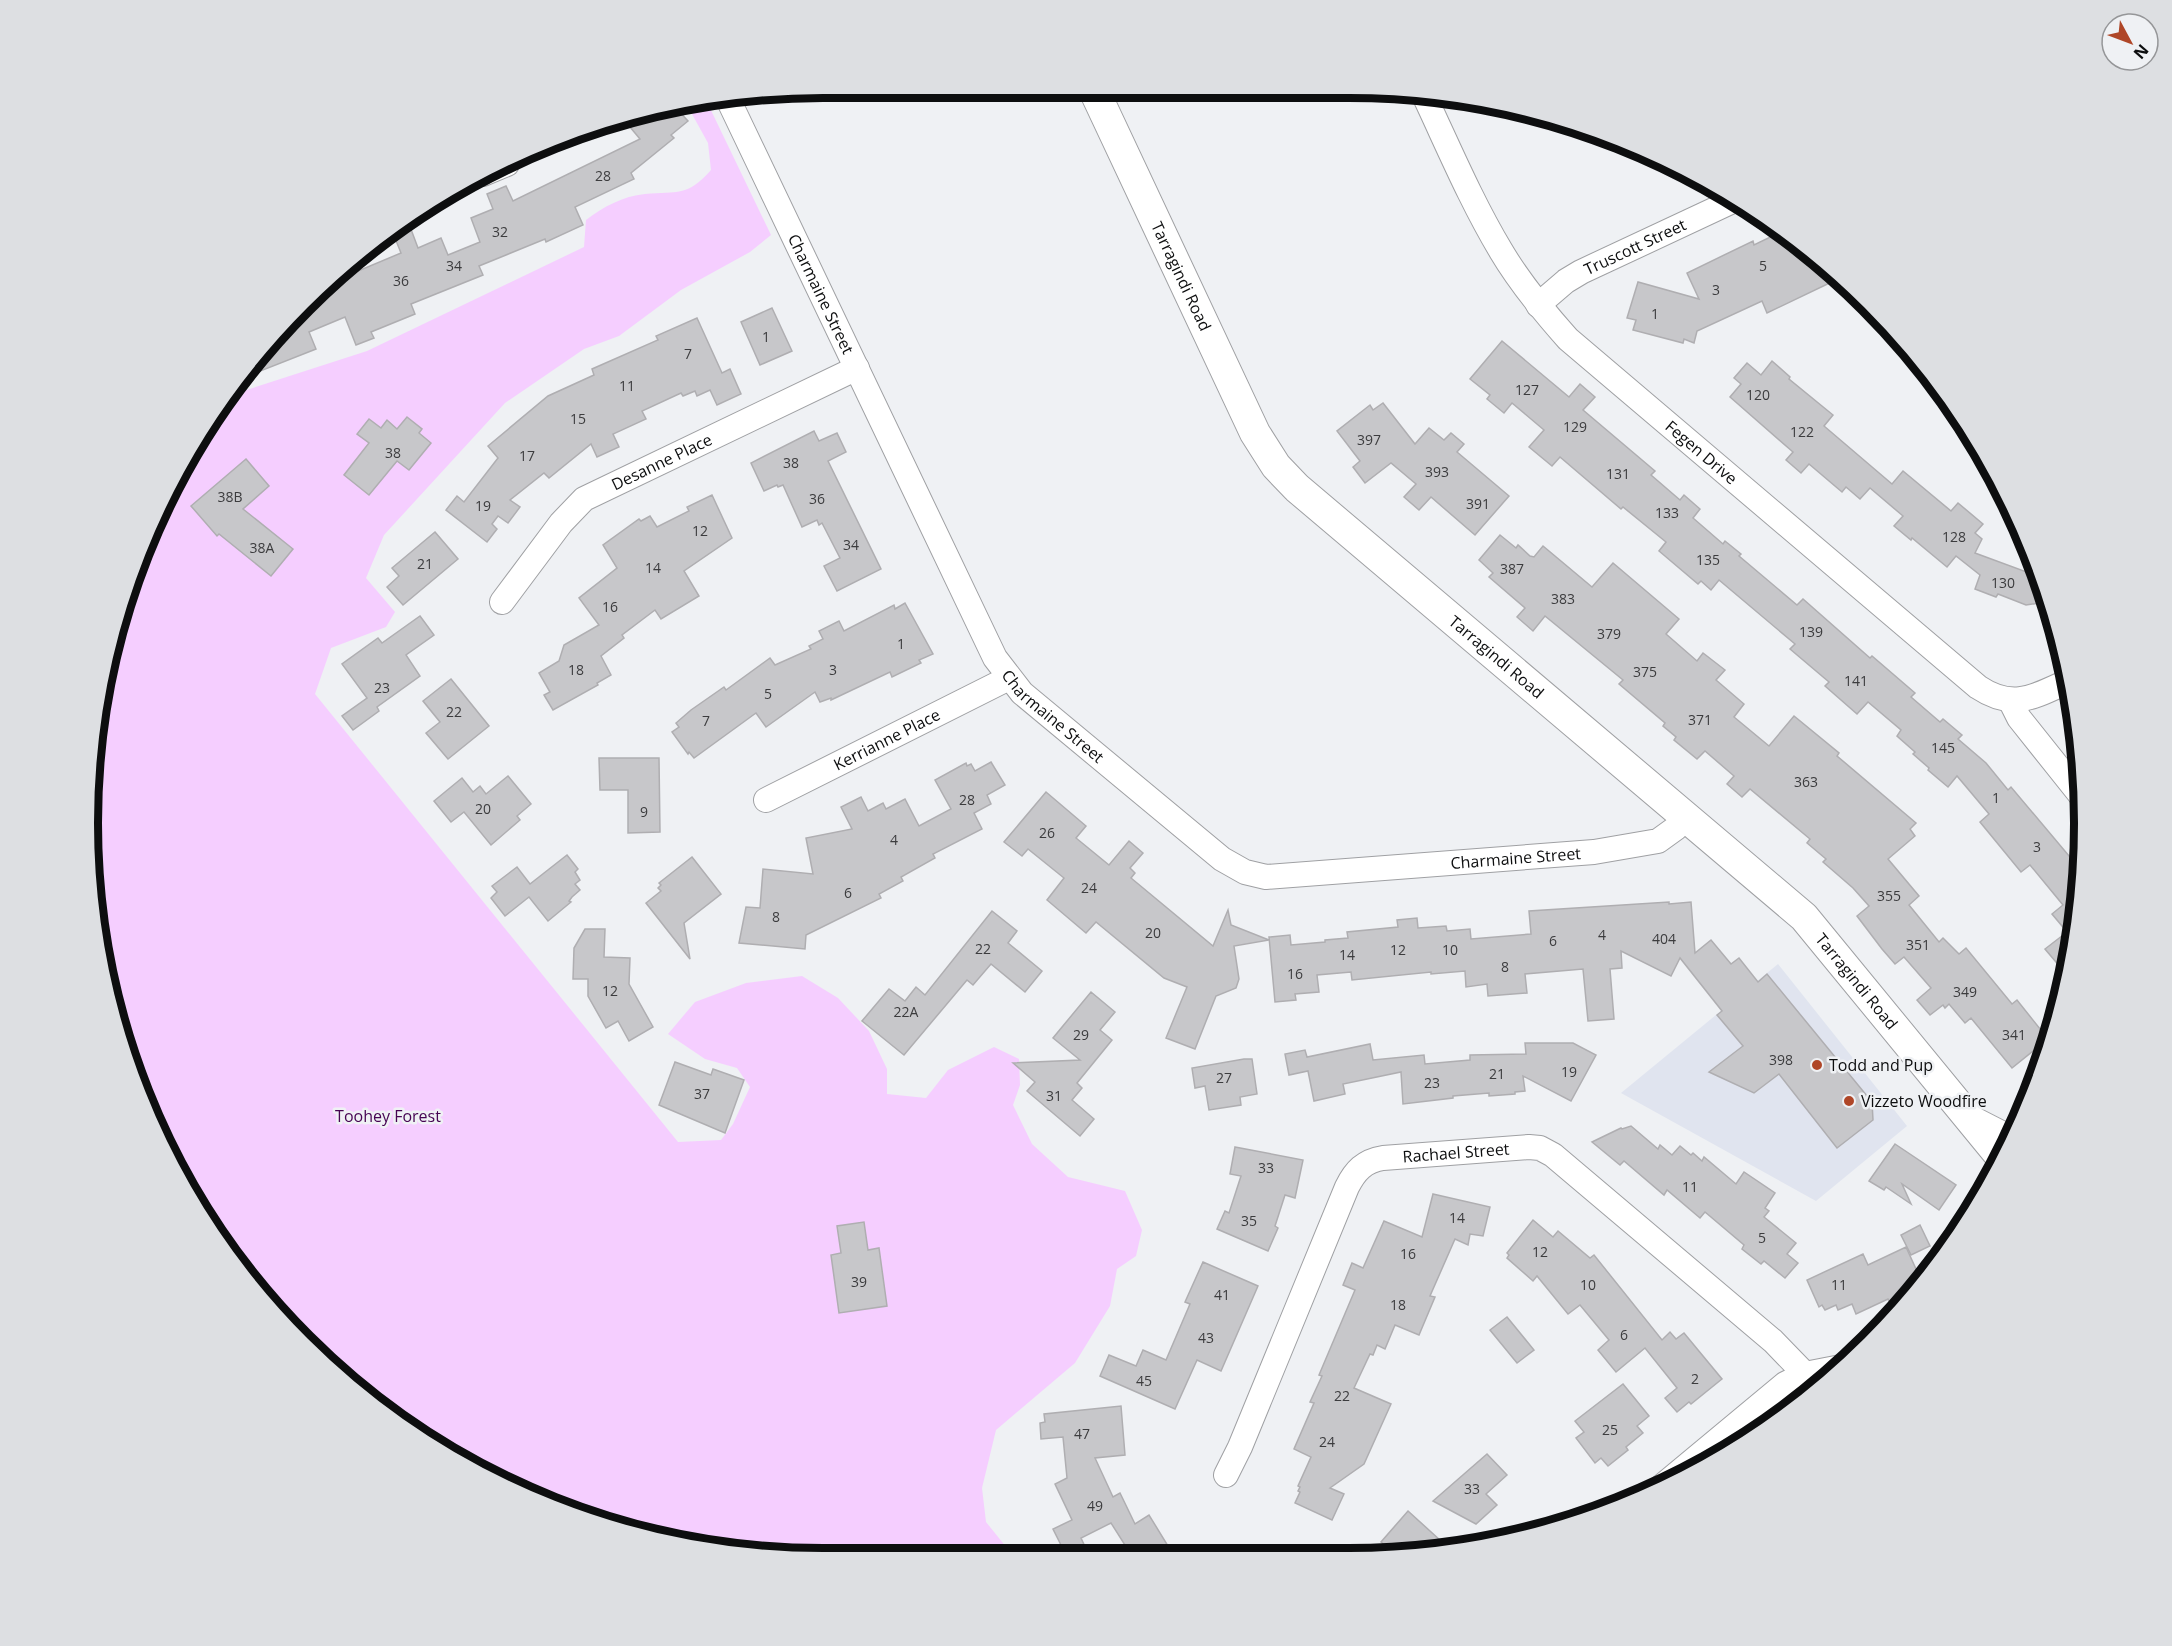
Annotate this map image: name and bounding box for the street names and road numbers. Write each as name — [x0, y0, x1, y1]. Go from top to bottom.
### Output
street label: Truscott Street — [1580, 213, 1690, 280]
street label: Tarragindi Road — [1146, 218, 1217, 335]
street label: Charmaine Street — [783, 230, 859, 358]
street label: Fegen Drive — [1661, 415, 1742, 489]
street label: Desanne Place — [608, 428, 716, 495]
street label: Tarragindi Road — [1444, 610, 1549, 703]
street label: Charmaine Street — [997, 665, 1109, 768]
street label: Kerrianne Place — [830, 703, 944, 775]
street label: Charmaine Street — [1450, 842, 1582, 874]
street label: Tarragindi Road — [1811, 929, 1903, 1034]
street label: Rachael Street — [1402, 1137, 1510, 1167]

